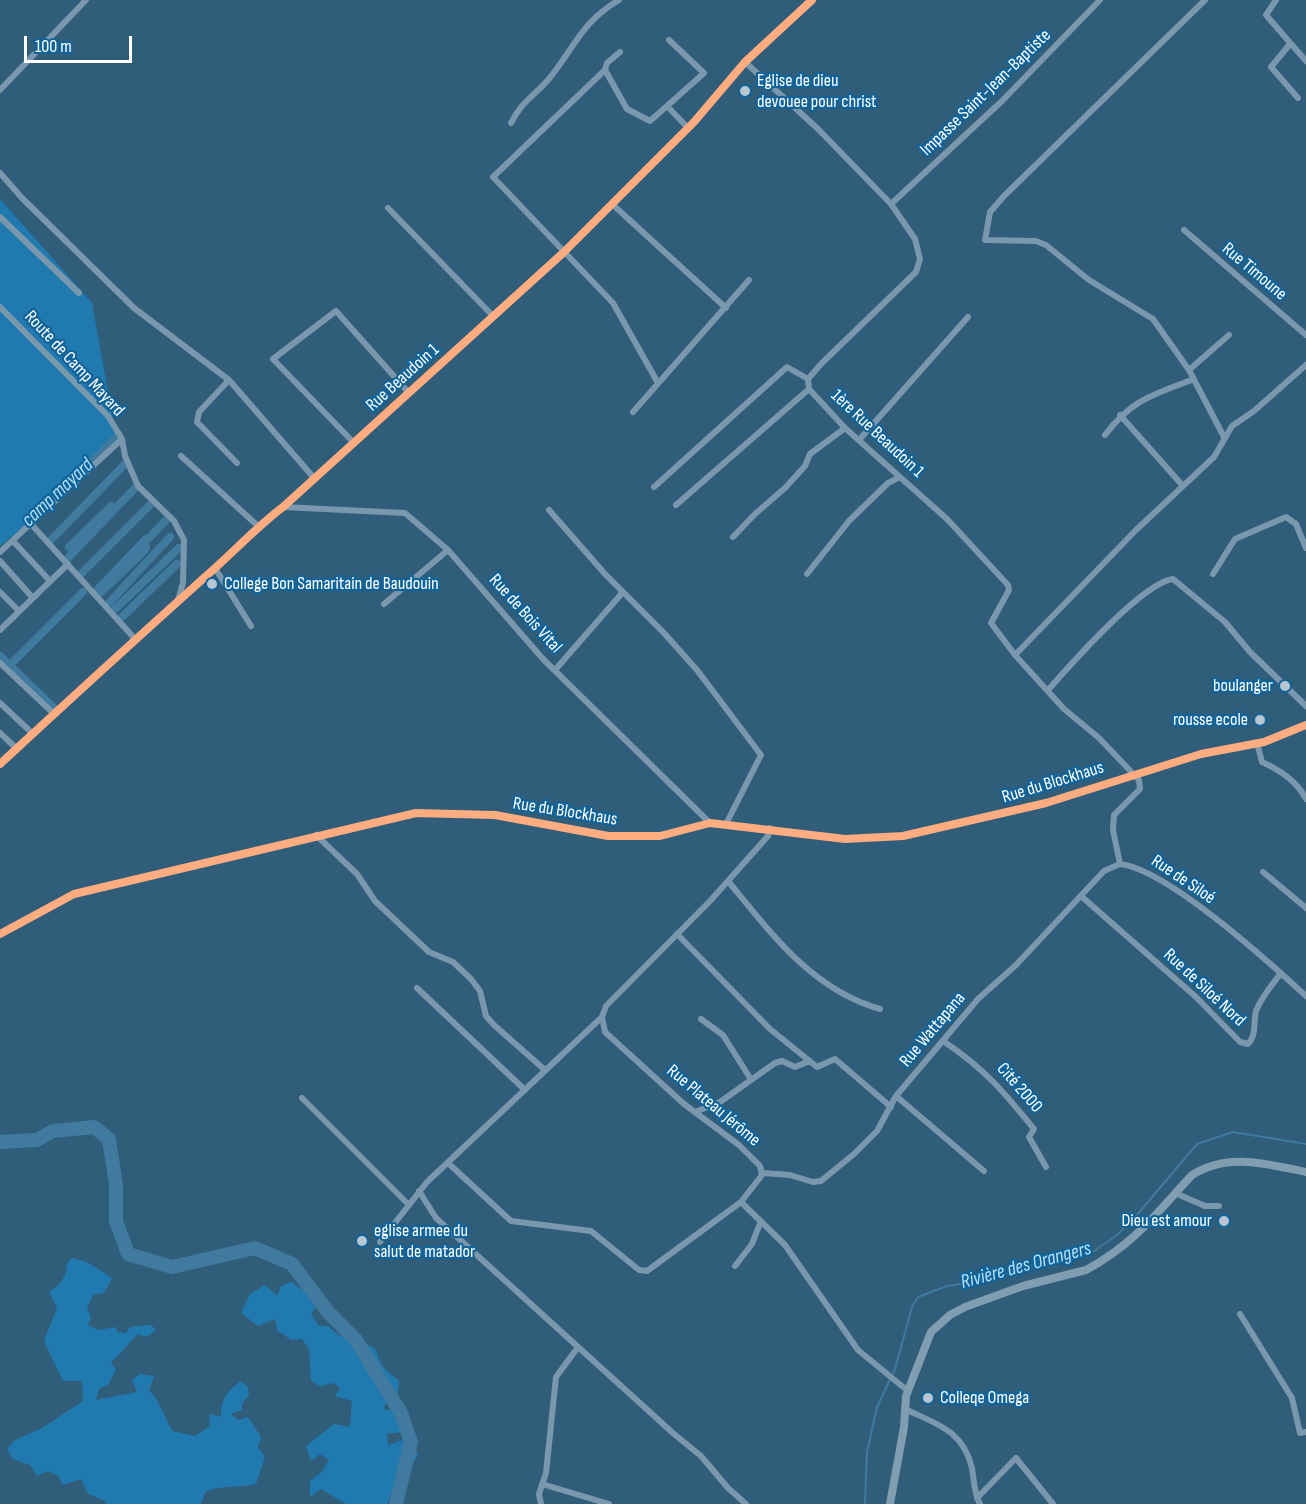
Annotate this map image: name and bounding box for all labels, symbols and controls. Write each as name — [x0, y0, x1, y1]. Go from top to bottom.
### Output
scale bar — [27, 24, 135, 62]
street label: Impasse Saint-Jean-Baptiste — [916, 25, 1056, 161]
text: 100 m — [35, 36, 72, 57]
place label: Eglise de dieu devouee pour christ — [757, 70, 877, 112]
marker: Eglise de dieu devouee pour christ — [738, 84, 752, 98]
street label: Rue Timoune — [1217, 239, 1291, 305]
street label: Route de Camp Mayard — [19, 307, 129, 421]
street label: Rue Beaudoin 1 — [362, 340, 444, 416]
street label: 1ère Rue Beaudoin 1 — [826, 385, 928, 483]
water label: camp mayard — [17, 454, 99, 532]
street label: Rue de Bois Vital — [484, 570, 566, 658]
place label: College Bon Samaritain de Baudouin — [224, 573, 439, 595]
marker: College Bon Samaritain de Baudouin — [205, 577, 219, 591]
place label: boulanger — [1213, 675, 1273, 697]
marker: boulanger — [1278, 679, 1292, 693]
place label: rousse ecole — [1173, 709, 1248, 731]
marker: rousse ecole — [1253, 713, 1267, 727]
street label: Rue du Blockhaus — [999, 757, 1107, 809]
street label: Rue du Blockhaus — [511, 793, 619, 831]
street label: Rue de Siloé — [1147, 851, 1219, 909]
street label: Rue de Siloé Nord — [1158, 944, 1250, 1032]
street label: Rue Wattapana — [896, 988, 970, 1072]
street label: Cité 2000 — [991, 1059, 1047, 1117]
street label: Rue Plateau Jérôme — [662, 1061, 764, 1151]
place label: Dieu est amour — [1121, 1210, 1212, 1232]
marker: Dieu est amour — [1217, 1214, 1231, 1228]
place label: eglise armee du salut de matador — [374, 1220, 475, 1262]
marker: eglise armee du salut de matador — [355, 1234, 369, 1248]
water label: Rivière des Orangers — [958, 1237, 1094, 1295]
place label: Colleqe Omega — [940, 1387, 1029, 1409]
marker: Colleqe Omega — [921, 1391, 935, 1405]

